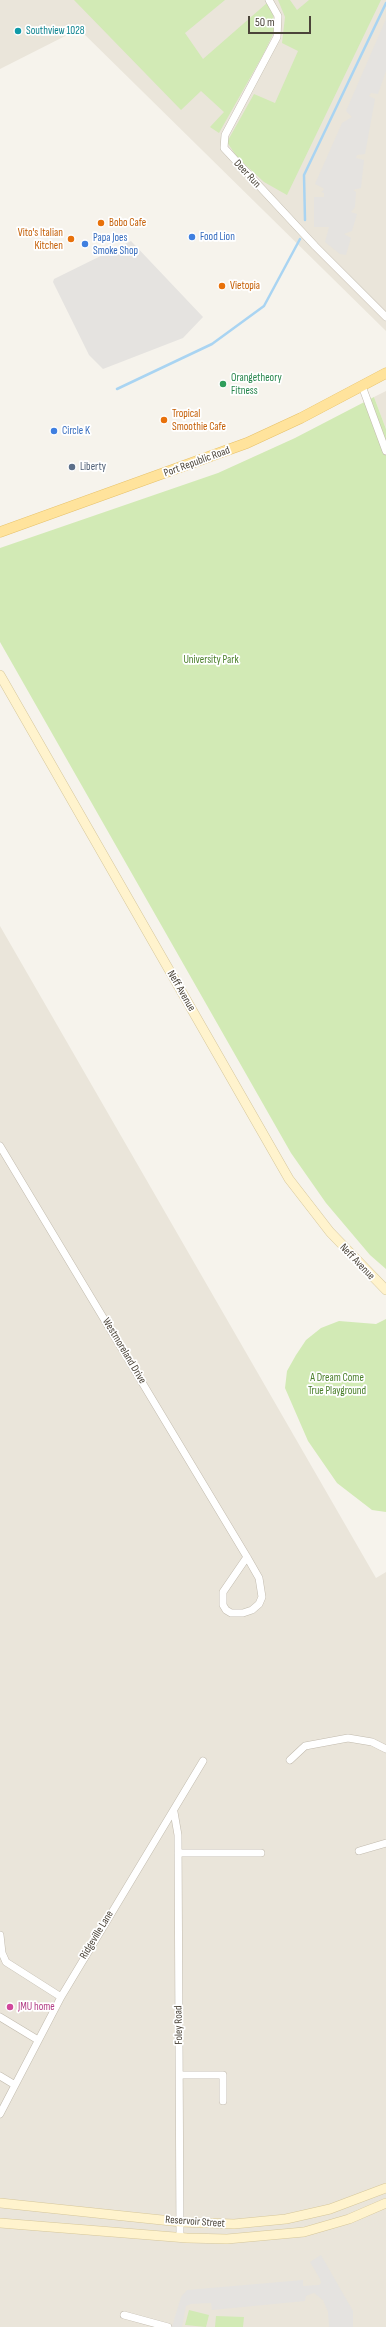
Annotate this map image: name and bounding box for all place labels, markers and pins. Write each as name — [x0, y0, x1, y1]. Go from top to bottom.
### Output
place label: Southview 1028 — [26, 24, 85, 38]
marker: Southview 1028 — [13, 26, 23, 36]
place label: Bobo Cafe — [109, 216, 146, 230]
marker: Bobo Cafe — [96, 218, 106, 228]
place label: Vito's Italian Kitchen — [18, 226, 63, 252]
place label: Food Lion — [200, 230, 235, 244]
place label: Papa Joes Smoke Shop — [93, 231, 138, 257]
marker: Food Lion — [187, 232, 197, 242]
marker: Vito's Italian Kitchen — [66, 234, 76, 244]
marker: Papa Joes Smoke Shop — [80, 239, 90, 249]
place label: Vietopia — [230, 279, 260, 293]
marker: Vietopia — [217, 281, 227, 291]
place label: Orangetheory Fitness — [231, 371, 282, 397]
marker: Orangetheory Fitness — [218, 379, 228, 389]
place label: Tropical Smoothie Cafe — [172, 407, 226, 433]
marker: Tropical Smoothie Cafe — [159, 415, 169, 425]
place label: Circle K — [62, 424, 90, 438]
marker: Circle K — [49, 426, 59, 436]
place label: Liberty — [80, 460, 106, 474]
marker: Liberty — [67, 462, 77, 472]
place label: JMU home — [18, 2000, 55, 2014]
marker: JMU home — [5, 2002, 15, 2012]

